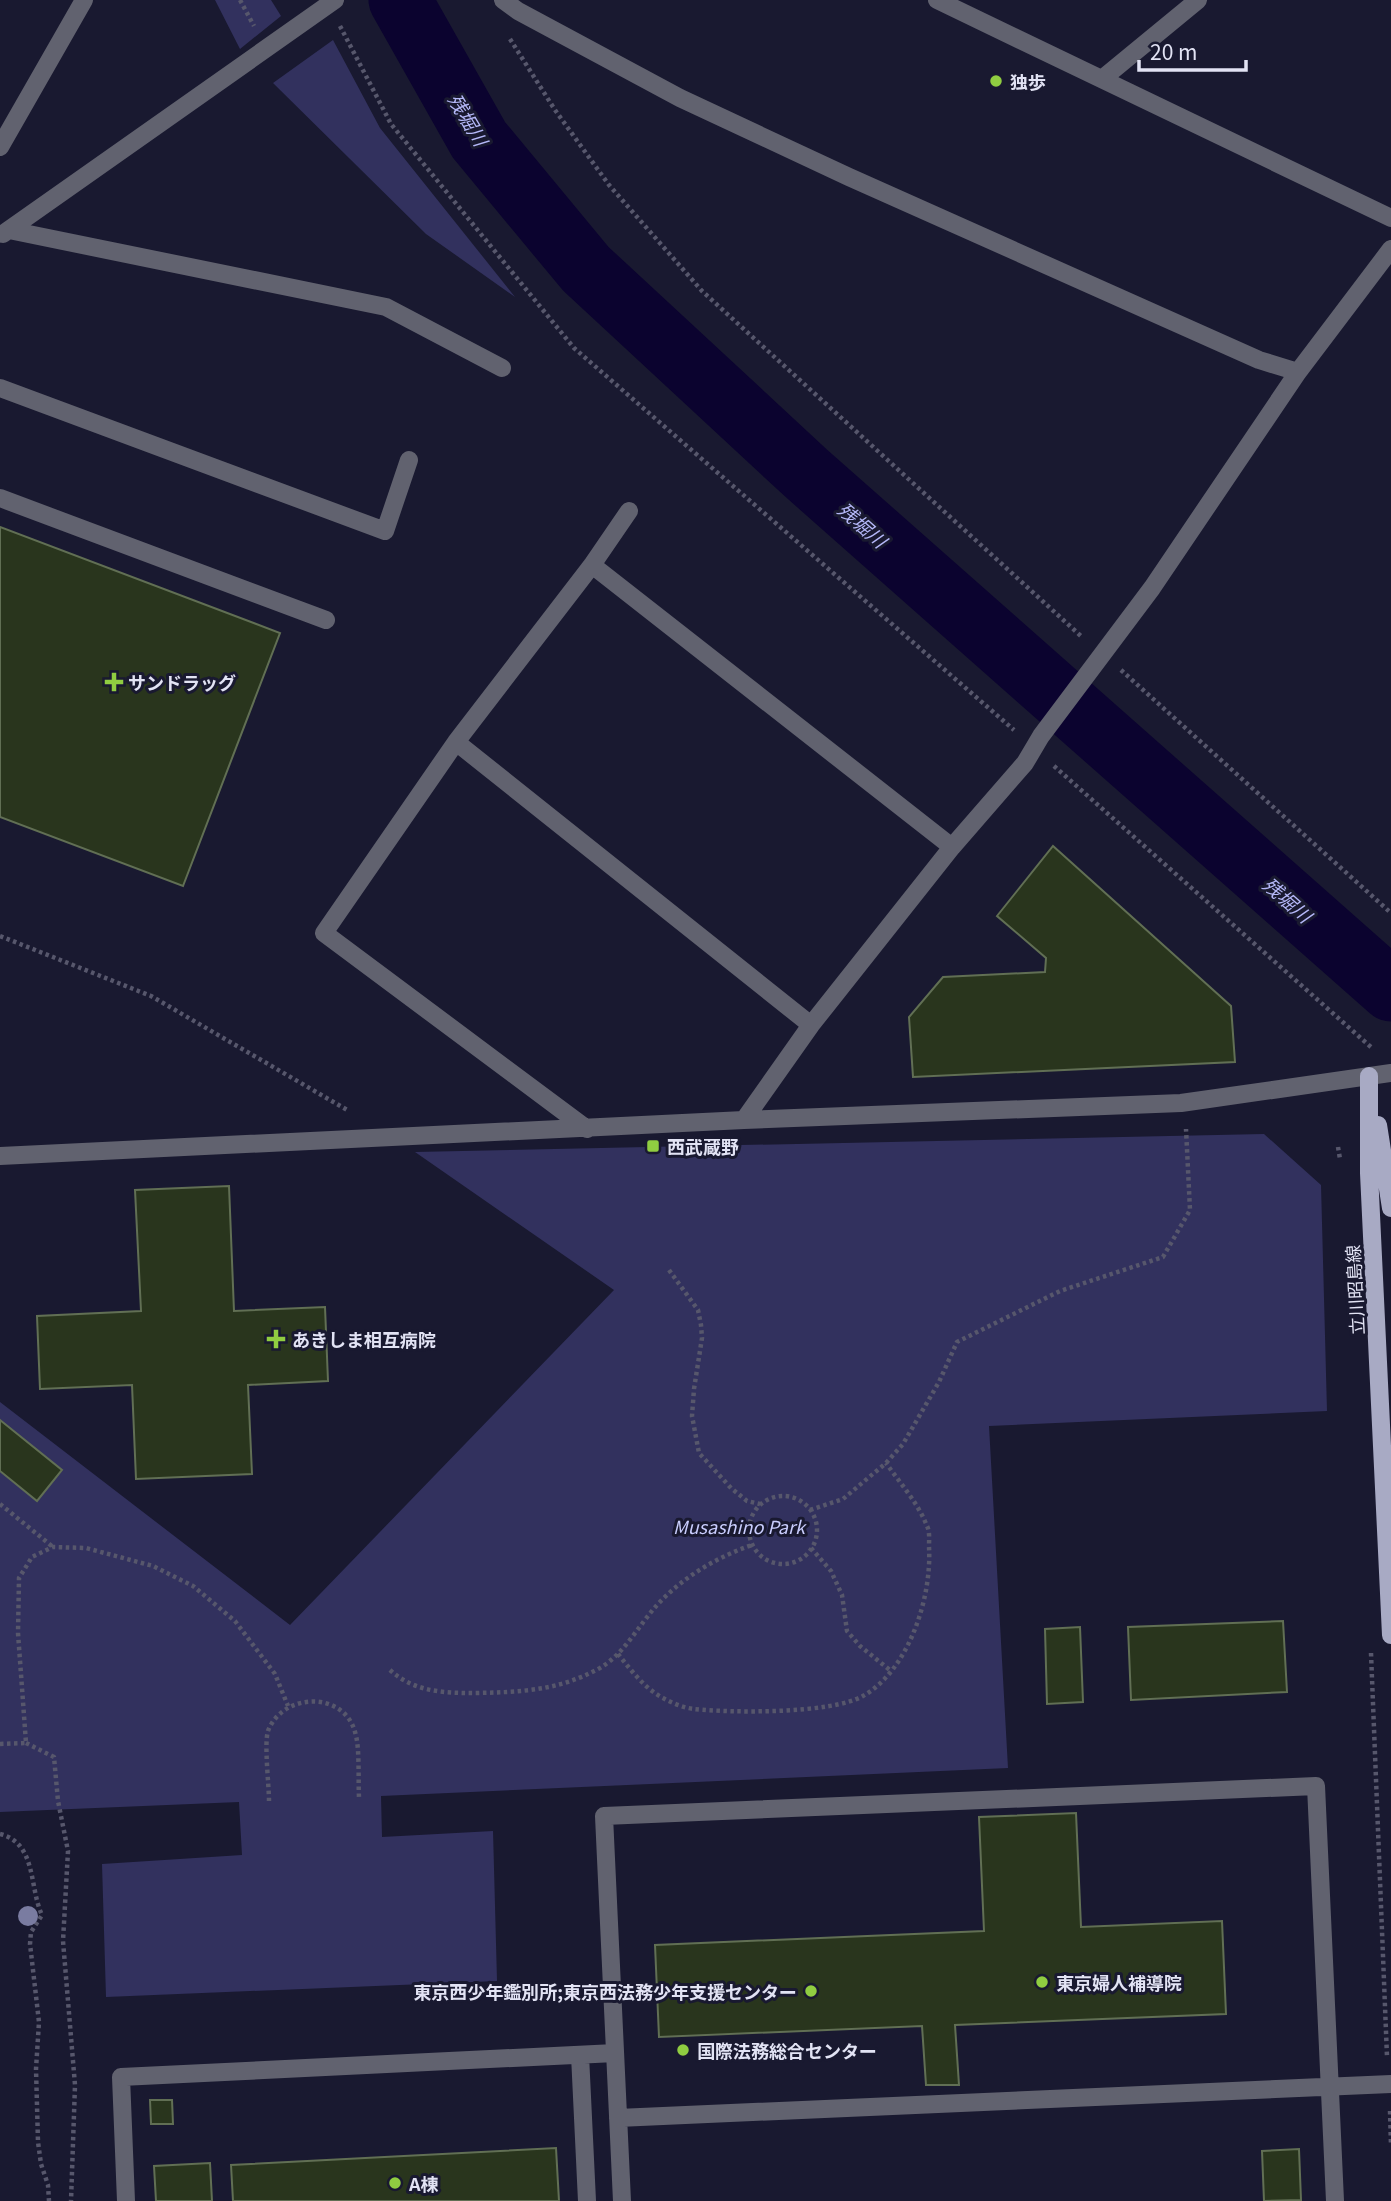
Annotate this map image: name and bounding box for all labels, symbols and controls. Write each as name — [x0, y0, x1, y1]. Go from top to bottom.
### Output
scale bar — [1139, 28, 1246, 72]
text: 20 m — [1150, 36, 1197, 66]
place label: 独歩 — [1010, 68, 1046, 94]
marker: 独歩 — [988, 73, 1004, 89]
water label: 残堀川 — [443, 88, 496, 152]
water label: 残堀川 — [833, 495, 895, 554]
place label: サンドラッグ — [128, 669, 236, 695]
marker: サンドラッグ — [106, 674, 122, 690]
water label: 残堀川 — [1258, 870, 1320, 929]
place label: 西武蔵野 — [667, 1133, 739, 1159]
marker: 西武蔵野 — [645, 1138, 661, 1154]
street label: 立川昭島線 — [1339, 1244, 1369, 1336]
place label: あきしま相互病院 — [292, 1326, 436, 1352]
marker: あきしま相互病院 — [266, 1329, 286, 1349]
park label: Musashino Park — [673, 1513, 807, 1539]
place label: 東京婦人補導院 — [1056, 1969, 1182, 1995]
marker: 東京婦人補導院 — [1034, 1974, 1050, 1990]
place label: 東京西少年鑑別所;東京西法務少年支援センター — [413, 1978, 797, 2004]
marker: 東京西少年鑑別所;東京西法務少年支援センター — [803, 1983, 819, 1999]
place label: 国際法務総合センター — [697, 2037, 877, 2063]
marker: 国際法務総合センター — [675, 2042, 691, 2058]
place label: A棟 — [408, 2170, 439, 2196]
marker: A棟 — [387, 2175, 403, 2191]

